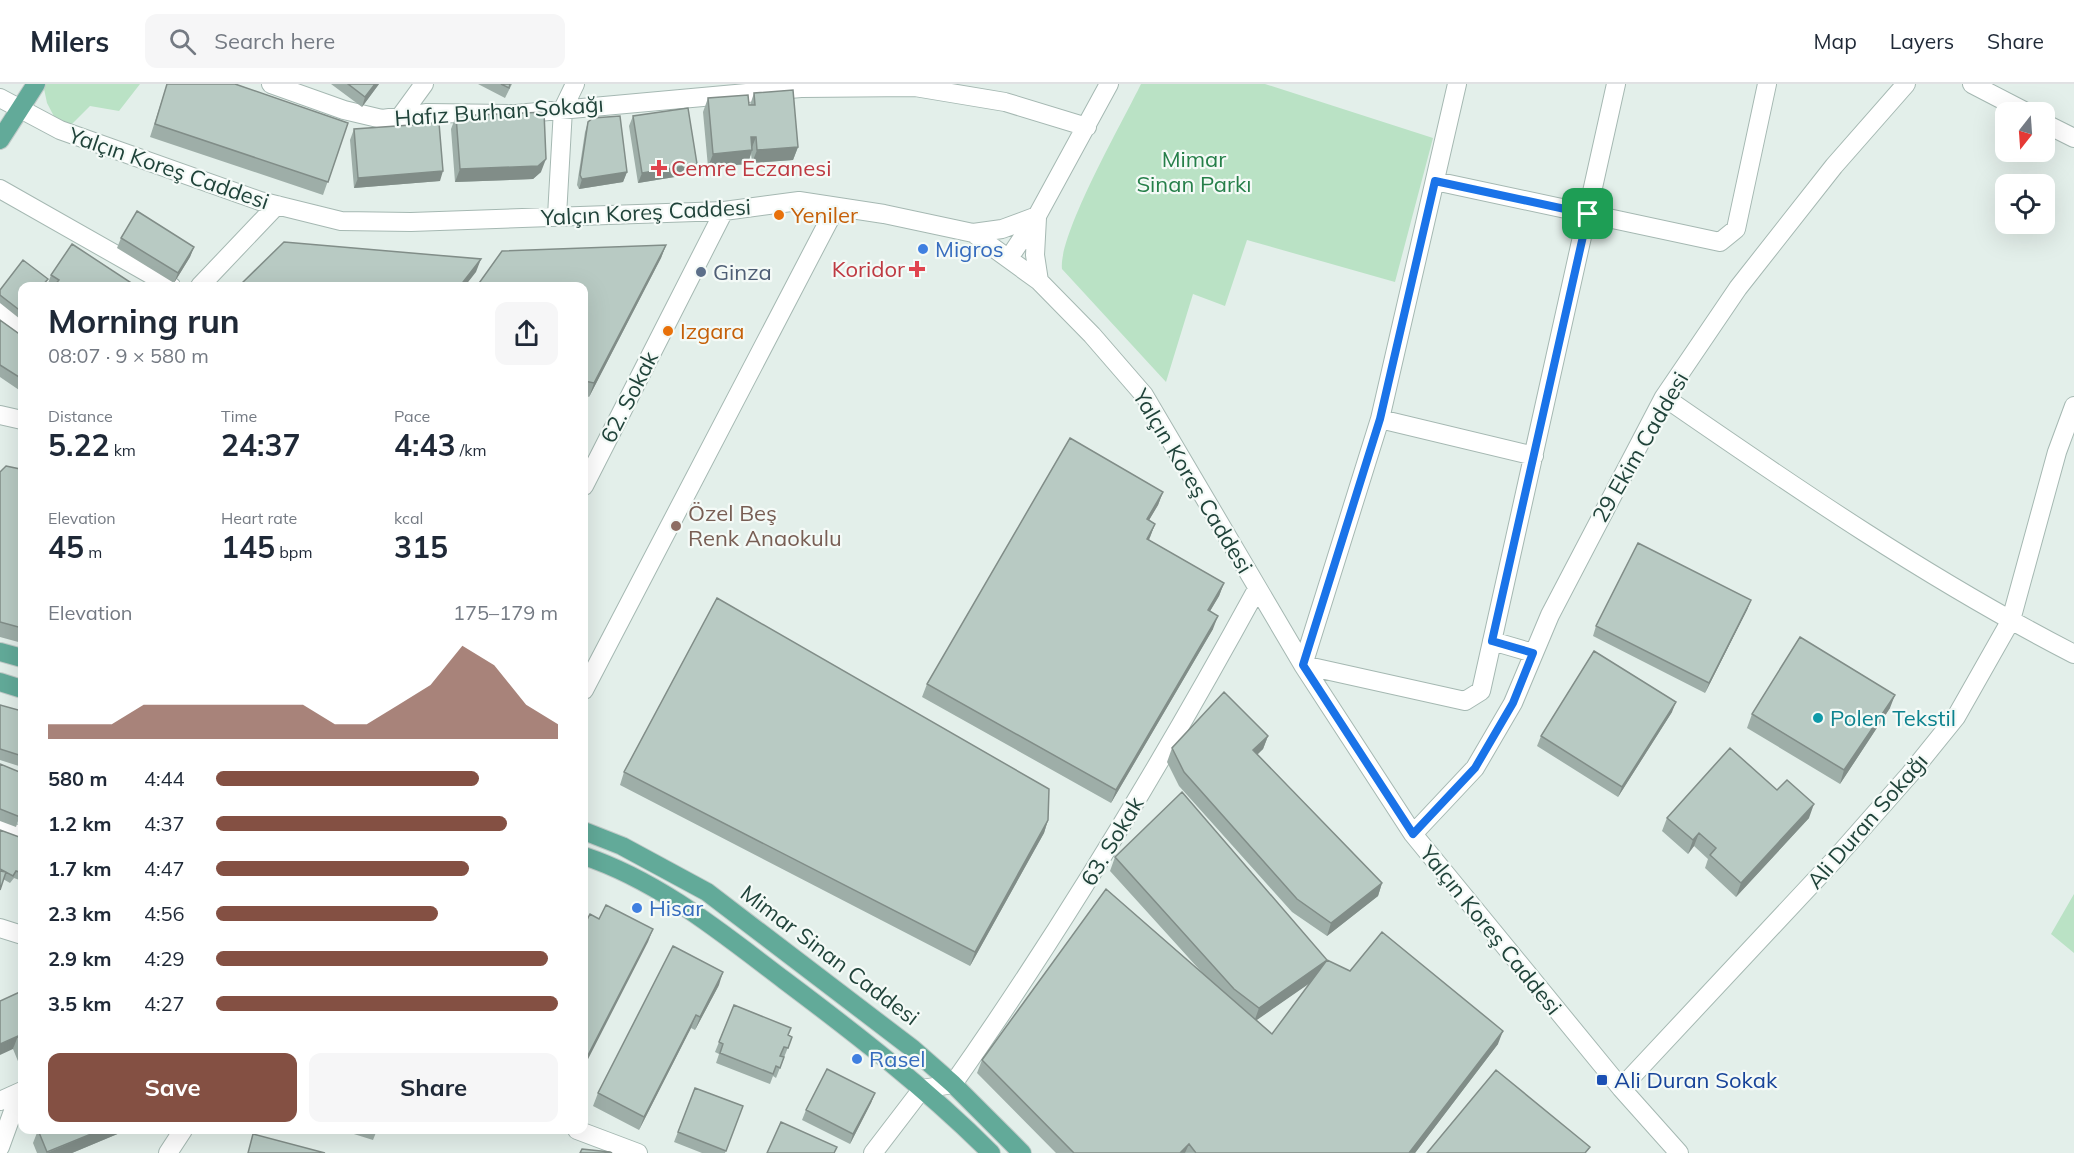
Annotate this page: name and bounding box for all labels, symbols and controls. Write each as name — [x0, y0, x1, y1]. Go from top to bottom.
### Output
search box — [145, 14, 565, 68]
text: Milers — [30, 24, 109, 59]
icon: search — [166, 25, 199, 58]
text: Search here — [214, 27, 335, 55]
text: Map — [1814, 28, 1857, 54]
text: Layers — [1890, 28, 1954, 54]
text: Share — [1987, 28, 2044, 54]
street label: Hafız Burhan Sokağı — [394, 90, 604, 132]
north arrow — [1995, 102, 2055, 162]
map controls — [1995, 102, 2055, 234]
street label: Yalçın Koreş Caddesi — [64, 120, 273, 215]
park label: Mimar Sinan Parkı — [1136, 145, 1252, 198]
place label: Cemre Eczanesi — [671, 154, 831, 182]
marker: Cemre Eczanesi — [652, 161, 666, 175]
button: locate — [1995, 174, 2055, 234]
pin — [1562, 188, 1613, 239]
street label: Yalçın Koreş Caddesi — [539, 193, 752, 232]
icon: arrive — [1571, 197, 1604, 230]
place label: Yeniler — [790, 201, 858, 229]
marker: Yeniler — [772, 208, 786, 222]
place label: Migros — [935, 235, 1004, 263]
marker: Migros — [916, 242, 930, 256]
place label: Koridor — [832, 255, 905, 283]
place label: Ginza — [713, 258, 772, 286]
marker: Koridor — [910, 262, 924, 276]
marker: Ginza — [694, 265, 708, 279]
text: Morning run — [48, 300, 240, 341]
button: share — [495, 302, 558, 365]
place label: Izgara — [680, 317, 744, 345]
marker: Izgara — [661, 324, 675, 338]
text: 08:07 · 9 × 580 m — [48, 343, 209, 368]
street label: 62. Sokak — [594, 346, 664, 448]
street label: 29 Ekim Caddesi — [1586, 367, 1694, 527]
street label: Yalçın Koreş Caddesi — [1126, 383, 1259, 578]
text: Distance — [48, 406, 113, 426]
text: Time — [221, 406, 257, 426]
text: Pace — [394, 406, 430, 426]
text: 5.22 — [48, 426, 109, 464]
text: 24:37 — [221, 426, 300, 464]
text: 4:43 — [394, 426, 455, 464]
text: km — [109, 440, 136, 460]
text: /km — [455, 440, 486, 460]
place label: Özel Beş Renk Anaokulu — [688, 499, 842, 552]
text: Elevation — [48, 508, 116, 528]
text: Heart rate — [221, 508, 297, 528]
text: kcal — [394, 508, 423, 528]
marker: Özel Beş Renk Anaokulu — [669, 519, 683, 533]
text: 45 — [48, 528, 84, 566]
text: 145 — [221, 528, 275, 566]
text: 315 — [394, 528, 448, 566]
text: m — [84, 542, 102, 562]
text: bpm — [275, 542, 312, 562]
text: Elevation — [48, 600, 133, 625]
text: 175–179 m — [453, 600, 558, 625]
place label: Polen Tekstil — [1830, 704, 1956, 732]
marker: Polen Tekstil — [1811, 711, 1825, 725]
street label: Ali Duran Sokağı — [1801, 748, 1933, 894]
text: 580 m — [48, 766, 107, 791]
text: 4:44 — [144, 766, 185, 791]
street label: 63. Sokak — [1074, 791, 1150, 891]
text: 1.2 km — [48, 811, 111, 836]
text: 4:37 — [144, 811, 185, 836]
street label: Yalçın Koreş Caddesi — [1413, 839, 1568, 1020]
text: 1.7 km — [48, 856, 111, 881]
text: 4:47 — [144, 856, 185, 881]
street label: Mimar Sinan Caddesi — [735, 879, 925, 1031]
place label: Hisar — [649, 894, 703, 922]
text: 2.3 km — [48, 901, 111, 926]
text: 4:56 — [144, 901, 185, 926]
marker: Hisar — [630, 901, 644, 915]
text: 2.9 km — [48, 946, 111, 971]
text: 4:29 — [144, 946, 185, 971]
text: 3.5 km — [48, 991, 111, 1016]
text: 4:27 — [144, 991, 185, 1016]
place label: Rasel — [869, 1045, 926, 1073]
marker: Rasel — [850, 1052, 864, 1066]
button: Save — [48, 1053, 297, 1122]
button: Share — [309, 1053, 558, 1122]
place label: Ali Duran Sokak — [1614, 1066, 1778, 1094]
marker: Ali Duran Sokak — [1595, 1073, 1609, 1087]

